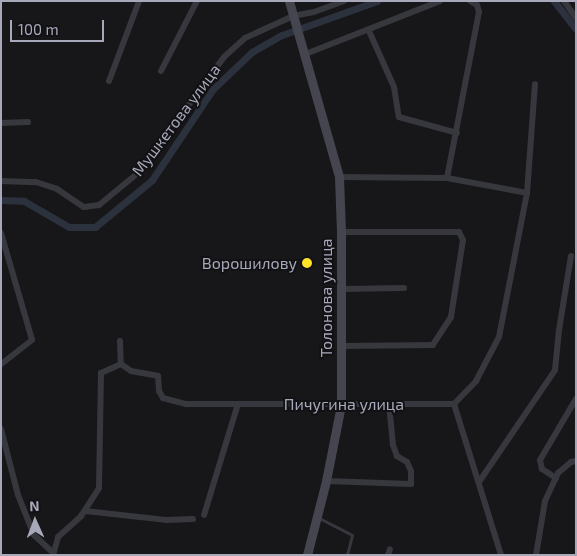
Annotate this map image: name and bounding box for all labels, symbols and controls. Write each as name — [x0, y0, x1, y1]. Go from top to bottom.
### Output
scale bar — [12, 10, 106, 42]
text: 100 m — [18, 20, 59, 38]
street label: Мушкетова улица — [128, 60, 224, 180]
street label: Толонова улица — [316, 238, 336, 358]
place label: Ворошилову — [202, 253, 297, 273]
marker: Ворошилову — [301, 257, 313, 269]
street label: Пичугина улица — [284, 394, 404, 414]
north arrow — [10, 496, 60, 546]
text: N — [29, 497, 40, 514]

